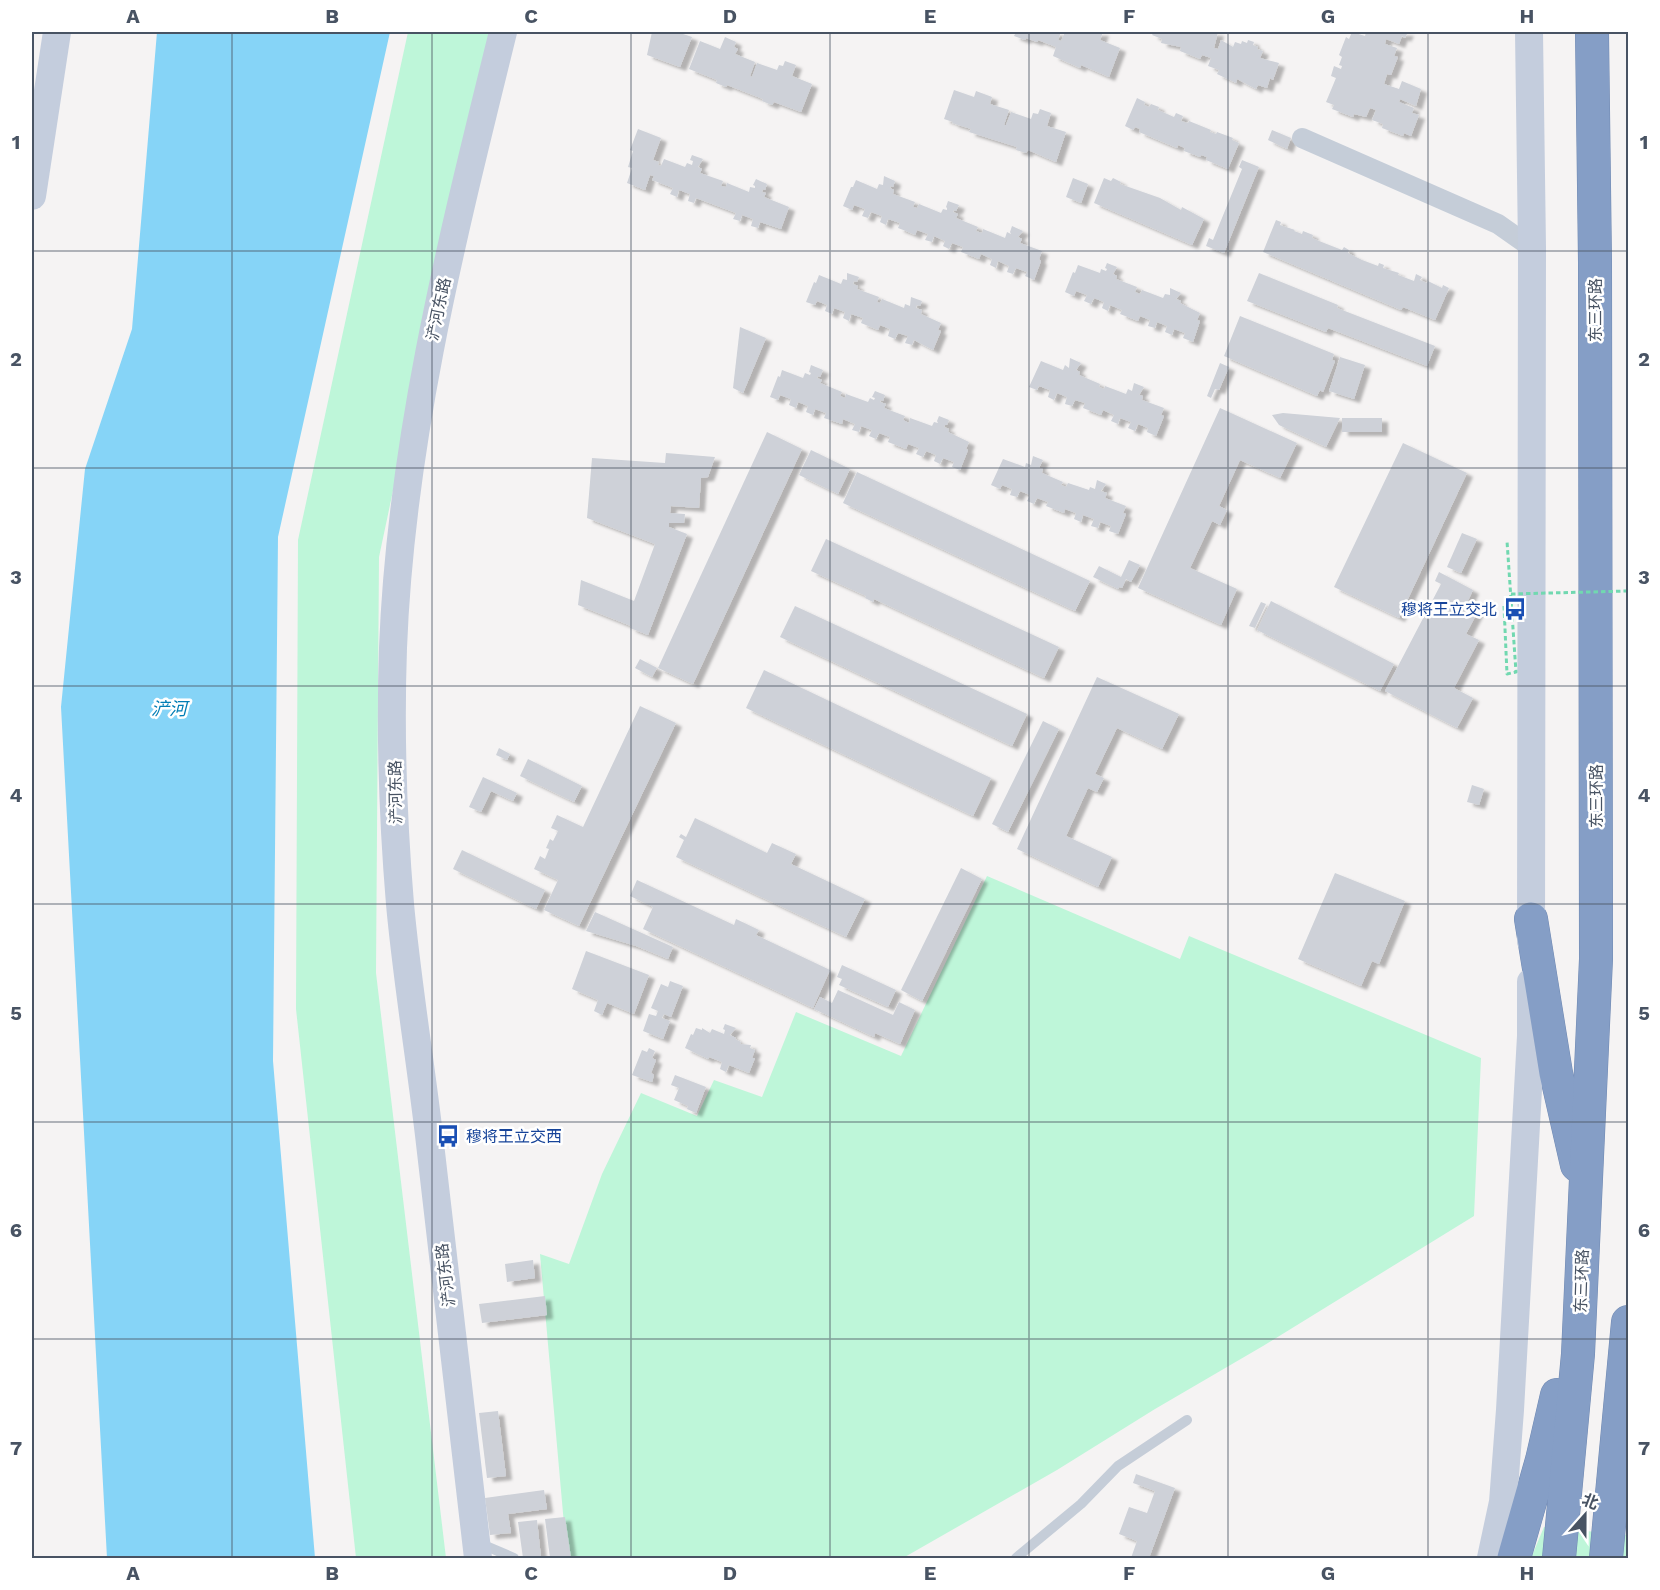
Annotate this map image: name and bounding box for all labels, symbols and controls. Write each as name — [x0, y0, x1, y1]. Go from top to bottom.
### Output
text: A — [126, 4, 140, 28]
text: B — [325, 4, 339, 28]
text: C — [524, 4, 538, 28]
text: D — [723, 4, 737, 28]
text: E — [924, 4, 936, 28]
text: F — [1123, 4, 1135, 28]
text: G — [1321, 4, 1335, 28]
text: H — [1520, 4, 1534, 28]
text: 1 — [12, 130, 20, 154]
text: 1 — [1640, 130, 1648, 154]
street label: 浐河东路 — [423, 276, 454, 342]
street label: 东三环路 — [1586, 278, 1605, 342]
text: 2 — [10, 347, 22, 371]
text: 2 — [1638, 347, 1650, 371]
text: 3 — [10, 565, 22, 589]
text: 3 — [1638, 565, 1650, 589]
bus stop icon: 穆将王立交北 — [1502, 596, 1528, 622]
place label: 穆将王立交北 — [1401, 600, 1497, 619]
water label: 浐河 — [151, 698, 190, 719]
street label: 浐河东路 — [385, 760, 406, 824]
street label: 东三环路 — [1587, 764, 1606, 828]
text: 4 — [10, 783, 23, 807]
text: 4 — [1638, 783, 1651, 807]
text: 5 — [10, 1001, 22, 1025]
text: 5 — [1638, 1001, 1650, 1025]
bus stop icon: 穆将王立交西 — [435, 1123, 461, 1149]
place label: 穆将王立交西 — [466, 1127, 562, 1146]
text: 6 — [10, 1218, 22, 1242]
text: 6 — [1638, 1218, 1650, 1242]
street label: 浐河东路 — [432, 1242, 459, 1308]
street label: 东三环路 — [1571, 1249, 1592, 1313]
text: 7 — [10, 1436, 22, 1460]
text: 7 — [1638, 1436, 1650, 1460]
north arrow — [1555, 1485, 1615, 1545]
text: 北 — [1579, 1490, 1601, 1513]
text: A — [126, 1561, 140, 1585]
text: B — [325, 1561, 339, 1585]
text: C — [524, 1561, 538, 1585]
text: D — [723, 1561, 737, 1585]
text: E — [924, 1561, 936, 1585]
text: F — [1123, 1561, 1135, 1585]
text: G — [1321, 1561, 1335, 1585]
text: H — [1520, 1561, 1534, 1585]

